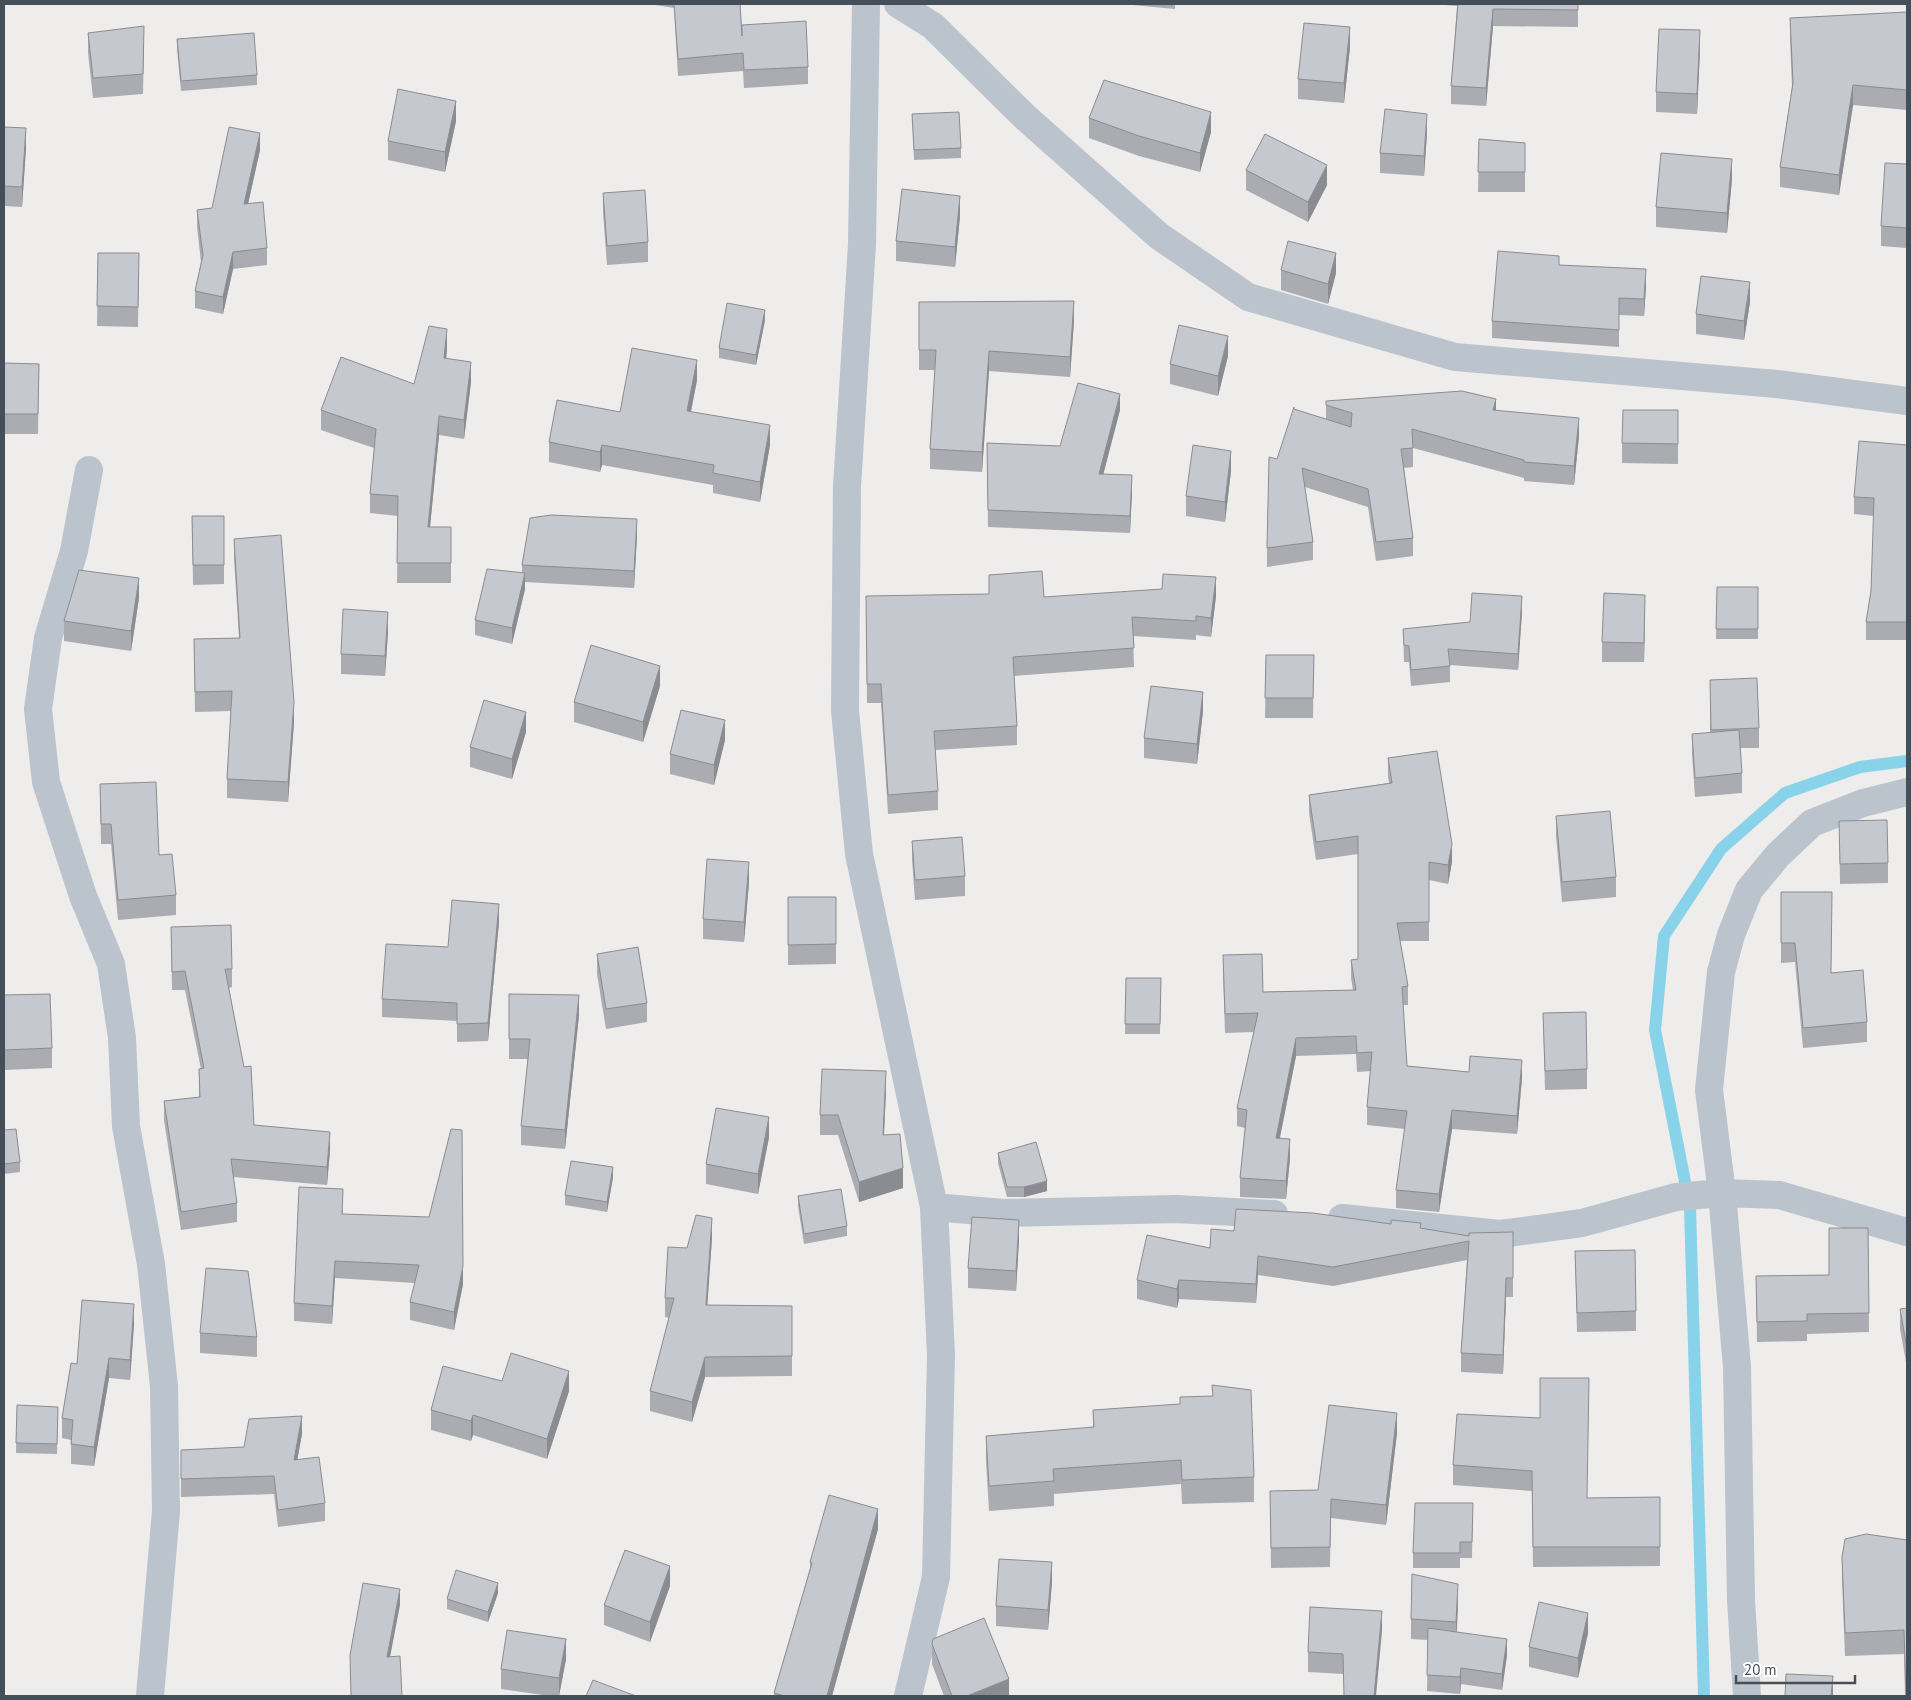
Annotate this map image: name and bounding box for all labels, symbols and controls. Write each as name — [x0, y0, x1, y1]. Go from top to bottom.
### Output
scale bar — [1736, 1652, 1855, 1684]
text: 20 m — [1744, 1660, 1777, 1679]

